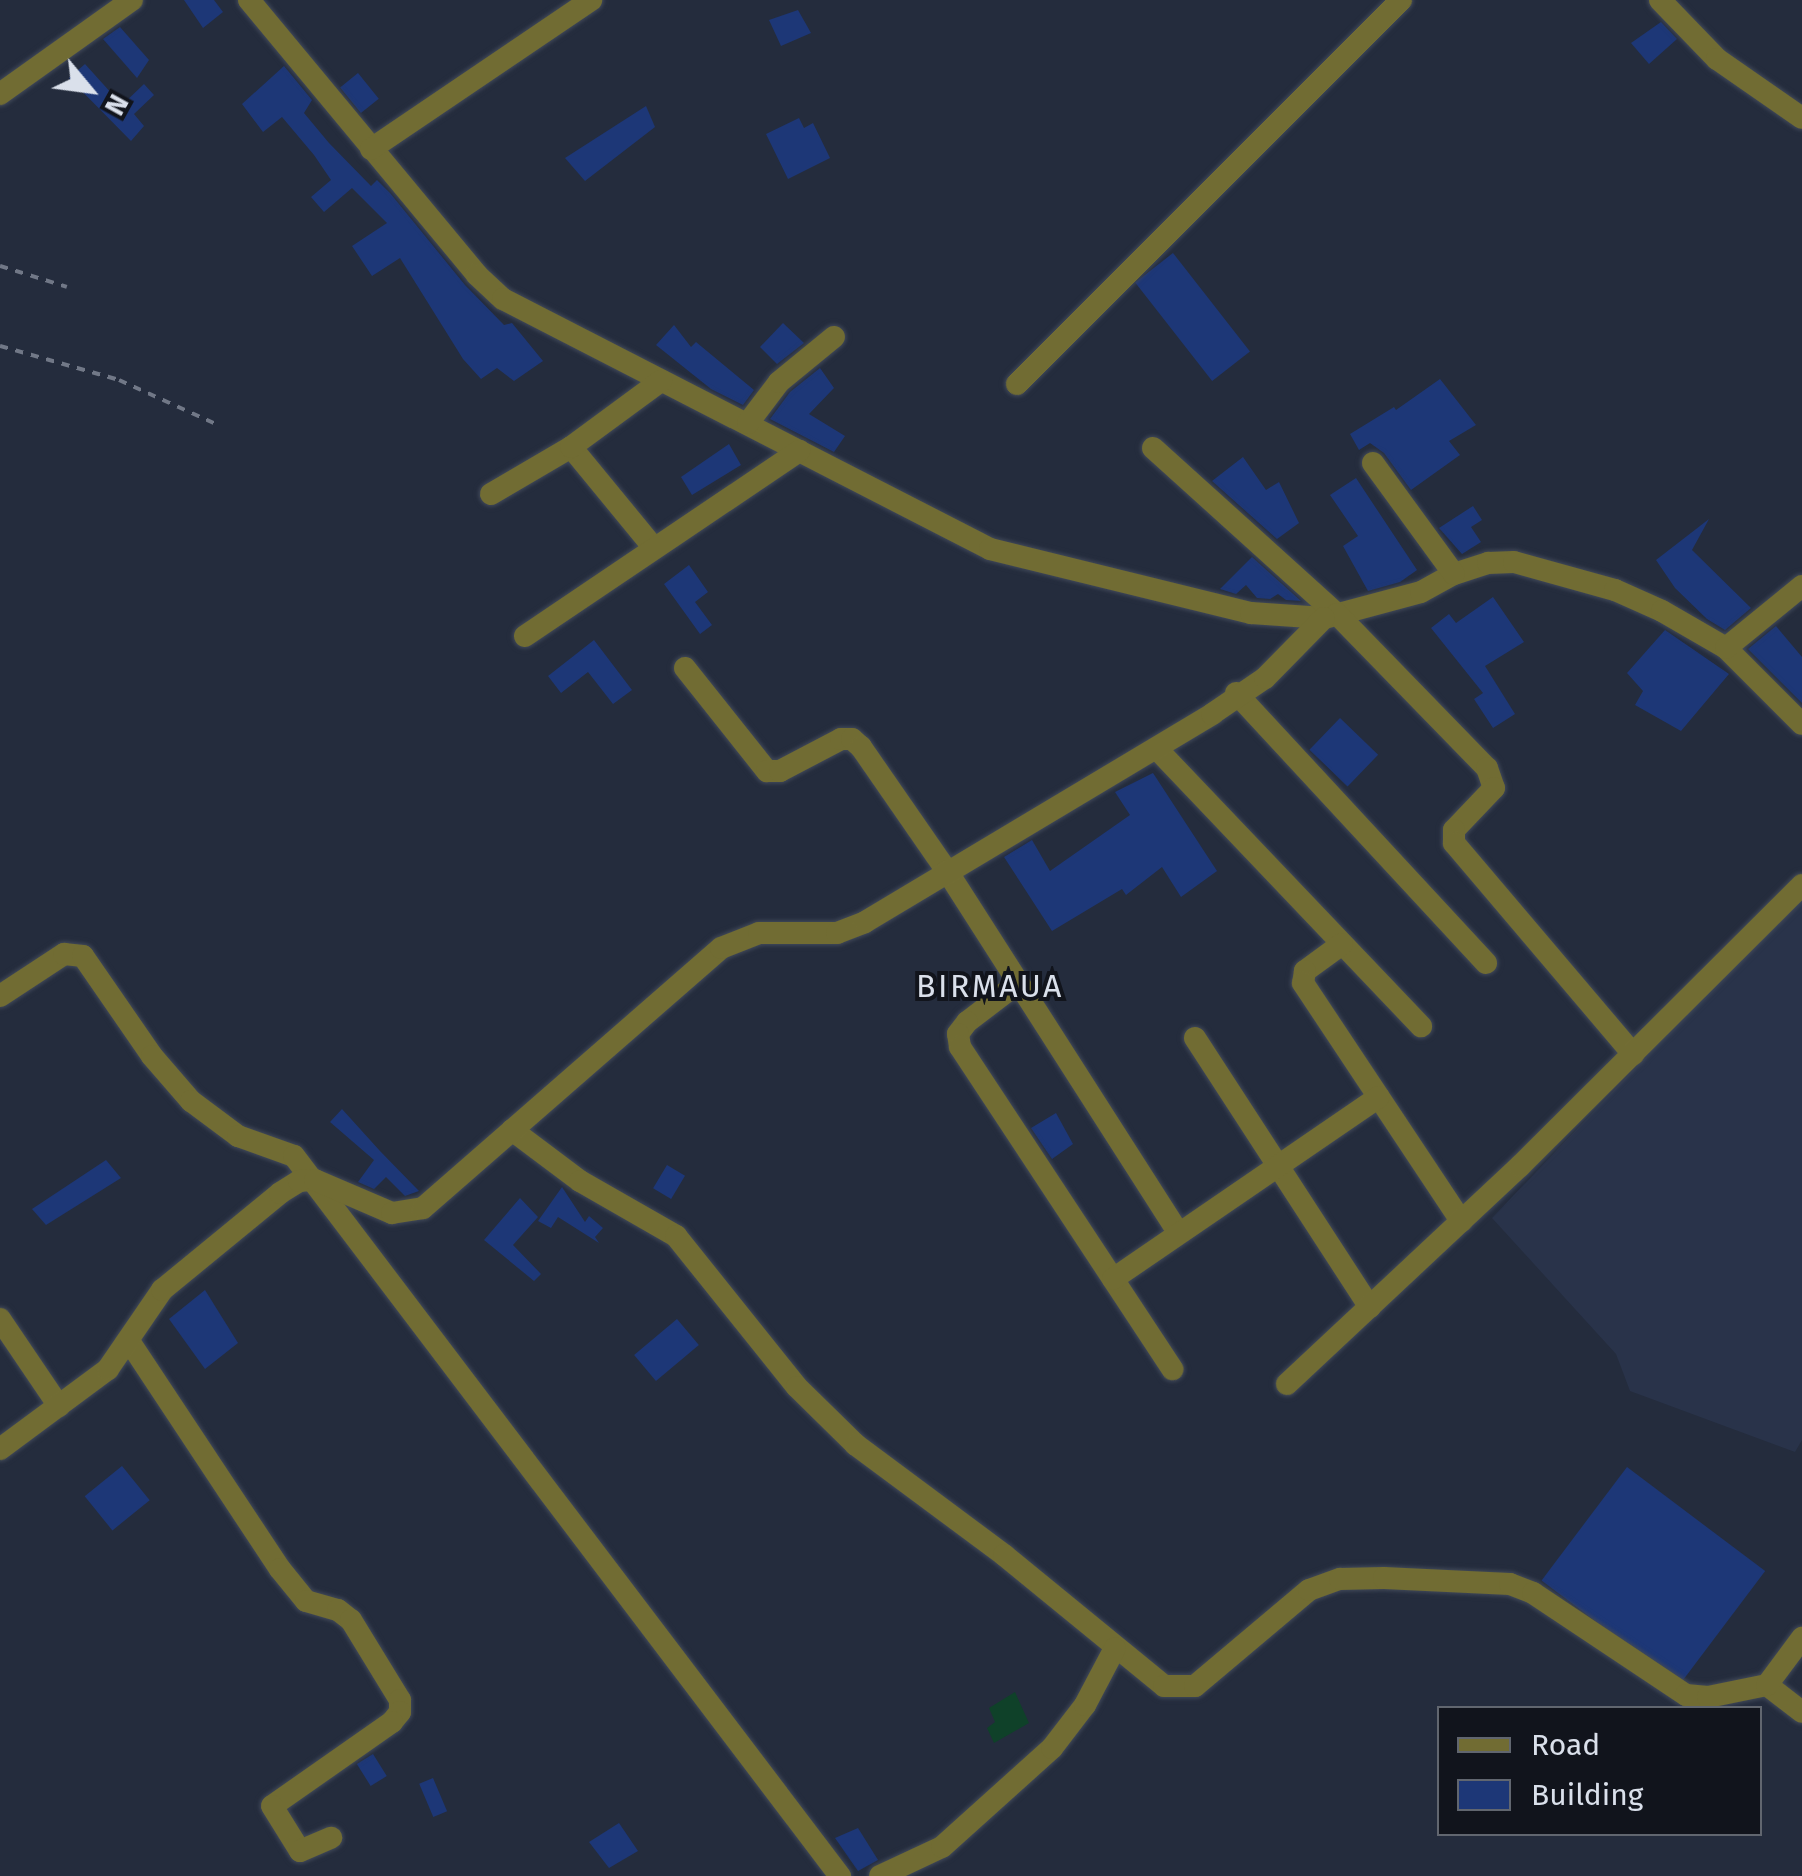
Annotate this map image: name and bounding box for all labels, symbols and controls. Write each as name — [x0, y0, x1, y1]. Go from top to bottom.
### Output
north arrow — [40, 40, 140, 140]
text: N — [98, 89, 136, 121]
district label: BIRMAUA — [916, 967, 1064, 1005]
legend — [1437, 1706, 1762, 1836]
text: Road — [1531, 1727, 1600, 1763]
text: Building — [1531, 1777, 1643, 1813]

